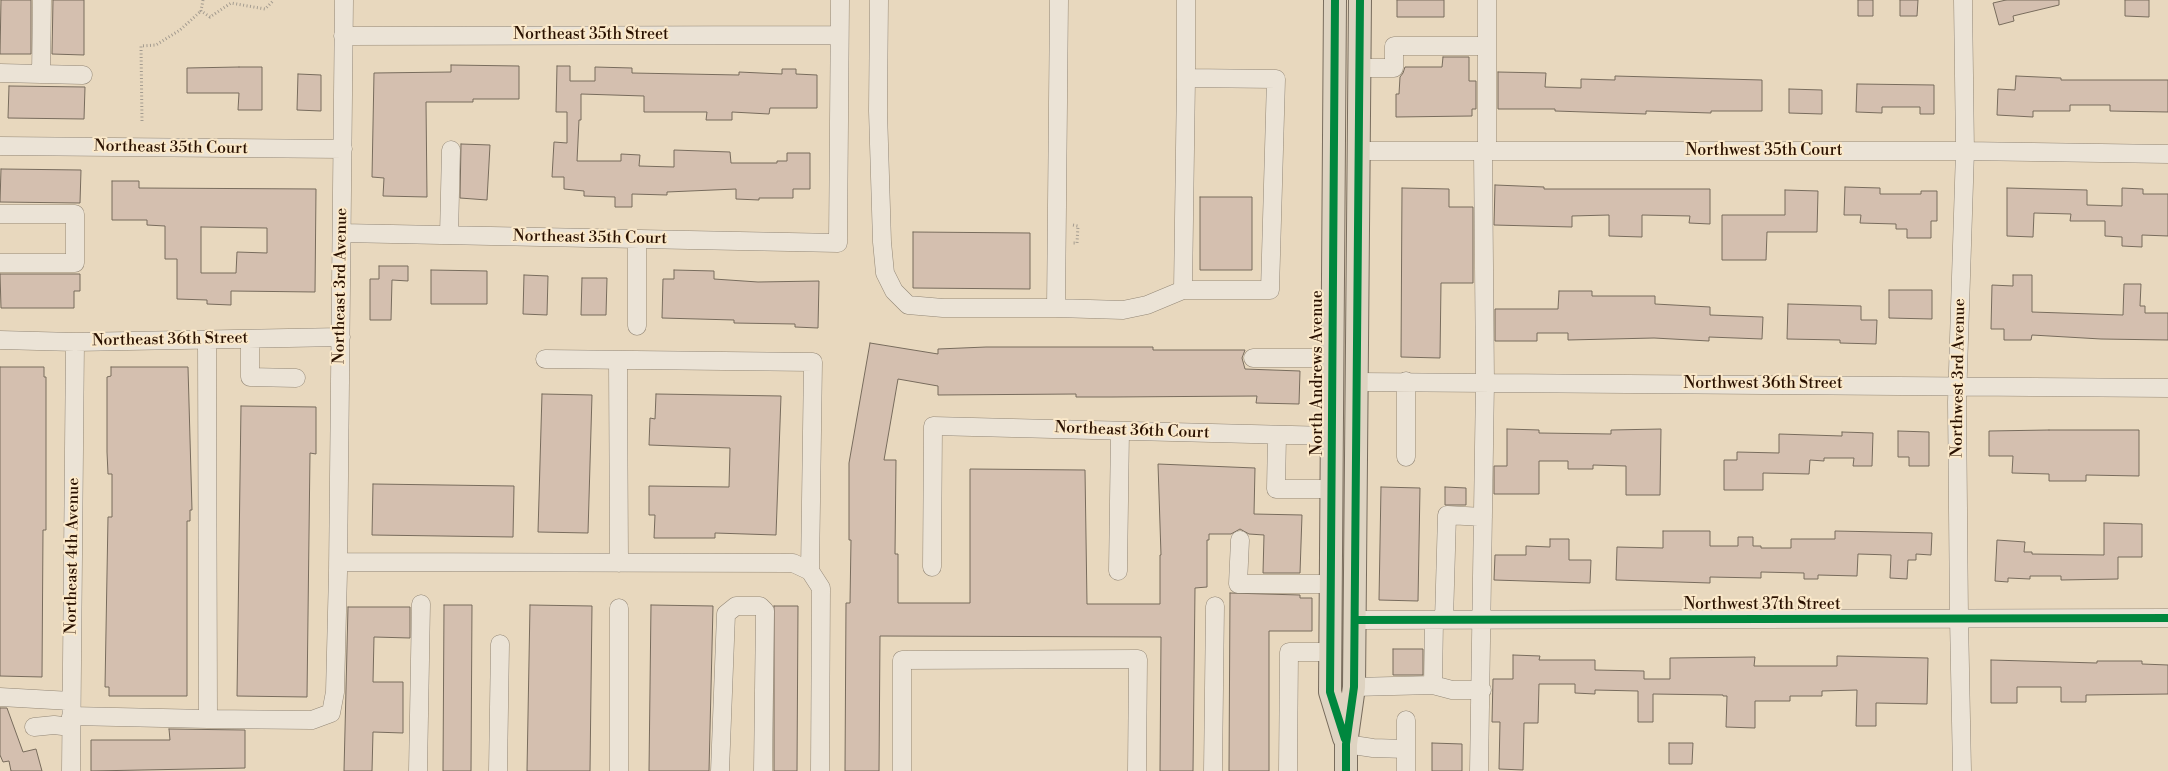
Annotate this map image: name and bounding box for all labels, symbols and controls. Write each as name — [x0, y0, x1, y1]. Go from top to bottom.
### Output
street label: Northeast 35th Street — [513, 25, 669, 45]
street label: Northeast 35th Court — [94, 137, 248, 159]
street label: Northwest 35th Court — [1686, 141, 1842, 161]
street label: Northeast 3rd Avenue — [330, 208, 352, 364]
street label: Northeast 35th Court — [513, 227, 667, 249]
street label: North Andrews Avenue — [1308, 290, 1328, 456]
street label: Northwest 3rd Avenue — [1948, 298, 1970, 458]
street label: Northeast 36th Street — [92, 329, 248, 351]
street label: Northwest 36th Street — [1683, 374, 1843, 394]
street label: Northeast 36th Court — [1054, 419, 1210, 443]
street label: Northeast 4th Avenue — [62, 478, 84, 634]
street label: Northwest 37th Street — [1683, 595, 1841, 615]

